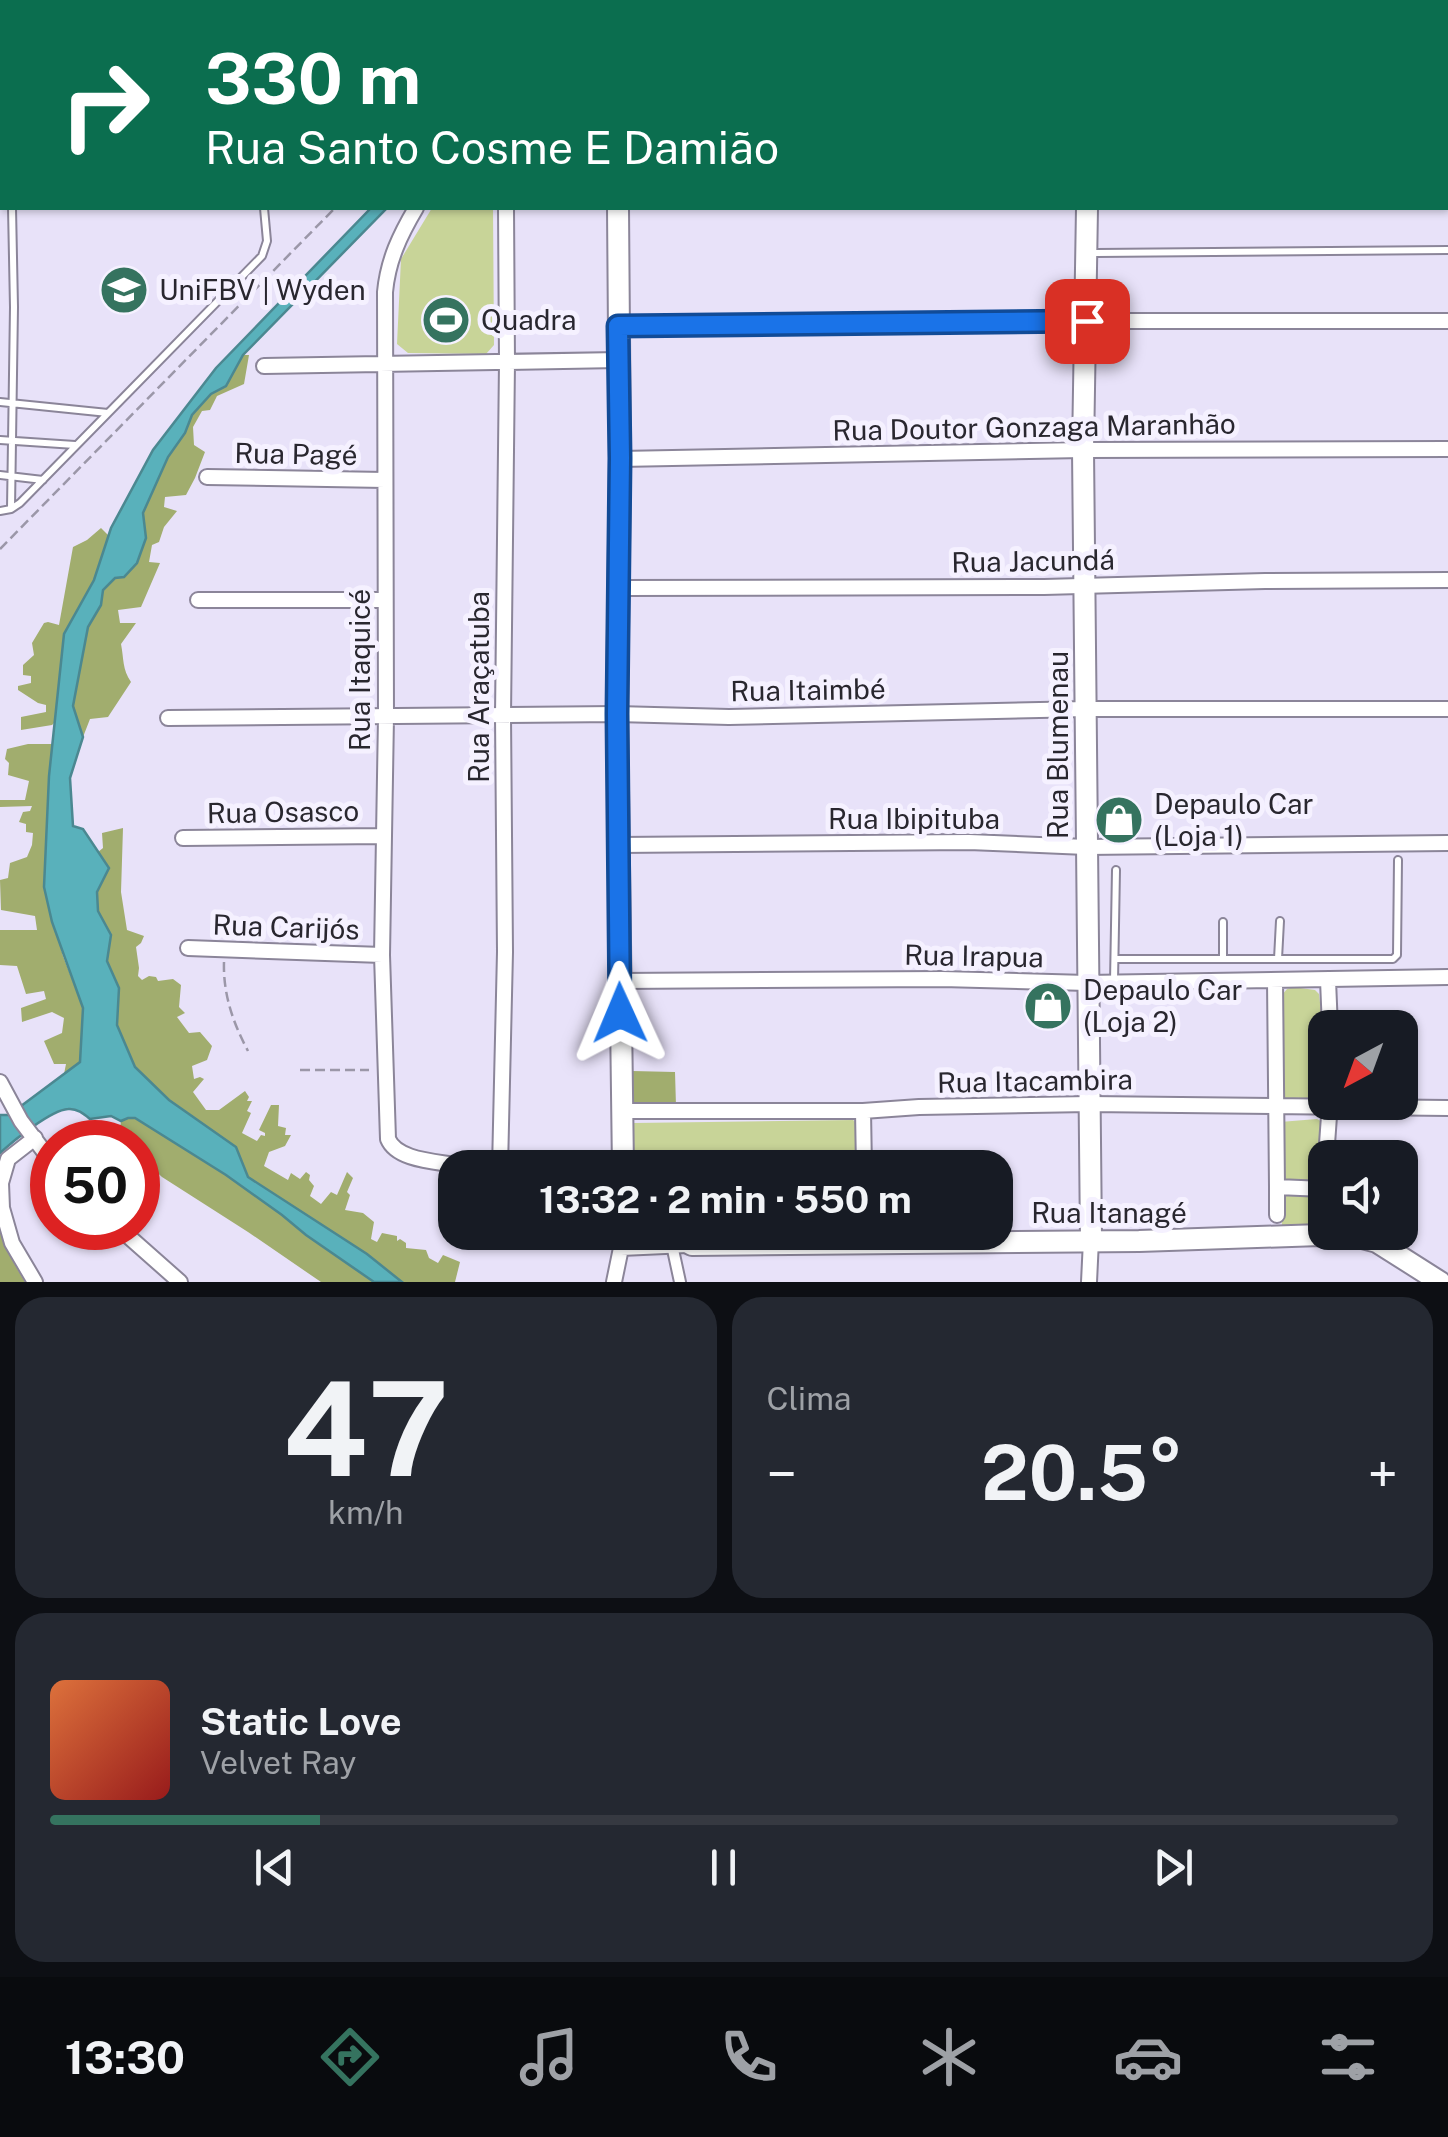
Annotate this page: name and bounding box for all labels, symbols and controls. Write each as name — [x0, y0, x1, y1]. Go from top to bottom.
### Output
text: 330 m — [205, 37, 421, 120]
icon: right — [40, 40, 170, 170]
text: Rua Santo Cosme E Damião — [205, 121, 779, 174]
school or university icon: UniFBV | Wyden — [98, 264, 150, 316]
place label: UniFBV | Wyden — [159, 273, 366, 306]
pin — [1045, 279, 1130, 364]
sports icon: Quadra — [420, 294, 472, 346]
icon: arrive — [1060, 294, 1115, 349]
place label: Quadra — [481, 303, 576, 336]
street label: Rua Doutor Gonzaga Maranhão — [832, 406, 1236, 447]
street label: Rua Pagé — [234, 436, 358, 471]
street label: Rua Jacundá — [951, 543, 1115, 578]
street label: Rua Itaquicé — [343, 589, 376, 751]
street label: Rua Araçatuba — [462, 591, 495, 783]
street label: Rua Blumenau — [1041, 651, 1074, 839]
street label: Rua Itaimbé — [730, 672, 886, 707]
place label: Depaulo Car (Loja 1) — [1154, 787, 1313, 852]
street label: Rua Osasco — [207, 794, 359, 829]
shop icon: Depaulo Car (Loja 1) — [1093, 794, 1145, 846]
street label: Rua Ibipituba — [828, 802, 1000, 835]
street label: Rua Carijós — [212, 907, 360, 946]
street label: Rua Irapua — [904, 938, 1044, 973]
position arrow — [568, 961, 672, 1065]
place label: Depaulo Car (Loja 2) — [1083, 973, 1242, 1038]
shop icon: Depaulo Car (Loja 2) — [1022, 980, 1074, 1032]
north arrow — [1308, 1010, 1418, 1120]
map controls — [1308, 1010, 1418, 1250]
street label: Rua Itacambira — [937, 1062, 1133, 1099]
speed limit sign: 50 — [30, 1120, 160, 1250]
button: sound — [1308, 1140, 1418, 1250]
text: 13:32 · 2 min · 550 m — [539, 1177, 912, 1222]
street label: Rua Itanagé — [1031, 1196, 1187, 1229]
text: 47 — [282, 1353, 449, 1505]
text: Clima — [767, 1380, 852, 1417]
text: 20.5° — [981, 1429, 1183, 1517]
text: − — [767, 1442, 797, 1506]
text: + — [1367, 1442, 1398, 1506]
text: km/h — [328, 1494, 403, 1531]
text: Static Love — [200, 1699, 402, 1744]
text: Velvet Ray — [200, 1744, 356, 1781]
icon: previous — [247, 1840, 302, 1895]
icon: pause — [696, 1840, 751, 1895]
icon: next — [1146, 1840, 1201, 1895]
icon: directions — [315, 2022, 385, 2092]
icon: music — [514, 2022, 584, 2092]
icon: phone — [714, 2022, 784, 2092]
icon: climate — [914, 2022, 984, 2092]
icon: car — [1113, 2022, 1183, 2092]
icon: filters — [1313, 2022, 1383, 2092]
text: 13:30 — [65, 2031, 185, 2084]

